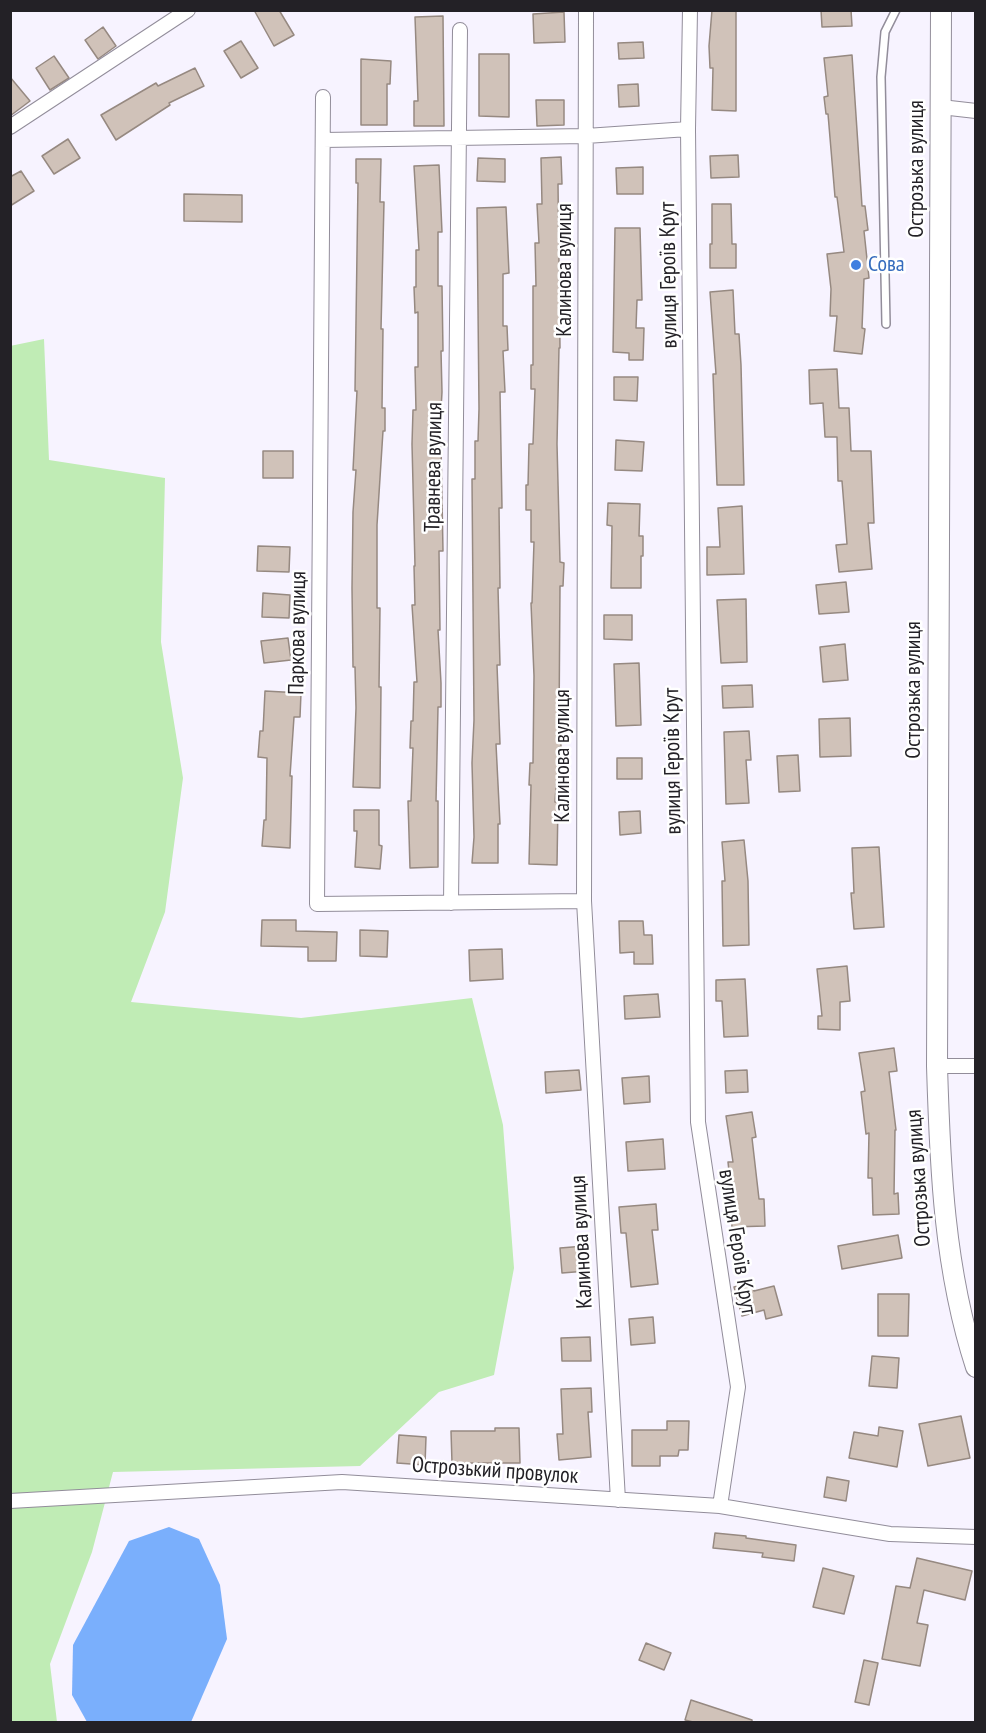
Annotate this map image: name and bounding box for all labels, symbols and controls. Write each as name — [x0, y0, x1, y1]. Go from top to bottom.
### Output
street label: Острозька вулиця — [904, 100, 930, 238]
street label: вулиця Героїв Крут — [655, 201, 683, 349]
street label: Калинова вулиця — [552, 203, 578, 337]
place label: Сова — [868, 252, 905, 278]
marker: Сова — [849, 258, 863, 272]
street label: Травнева вулиця — [420, 402, 448, 532]
street label: Паркова вулиця — [284, 571, 312, 695]
street label: Острозька вулиця — [901, 621, 927, 759]
street label: вулиця Героїв Крут — [659, 687, 687, 835]
street label: Калинова вулиця — [550, 689, 576, 823]
street label: Острозька вулиця — [901, 1108, 937, 1248]
street label: вулиця Героїв Крут — [712, 1168, 762, 1316]
street label: Калинова вулиця — [565, 1175, 599, 1309]
street label: Острозький провулок — [411, 1452, 579, 1490]

